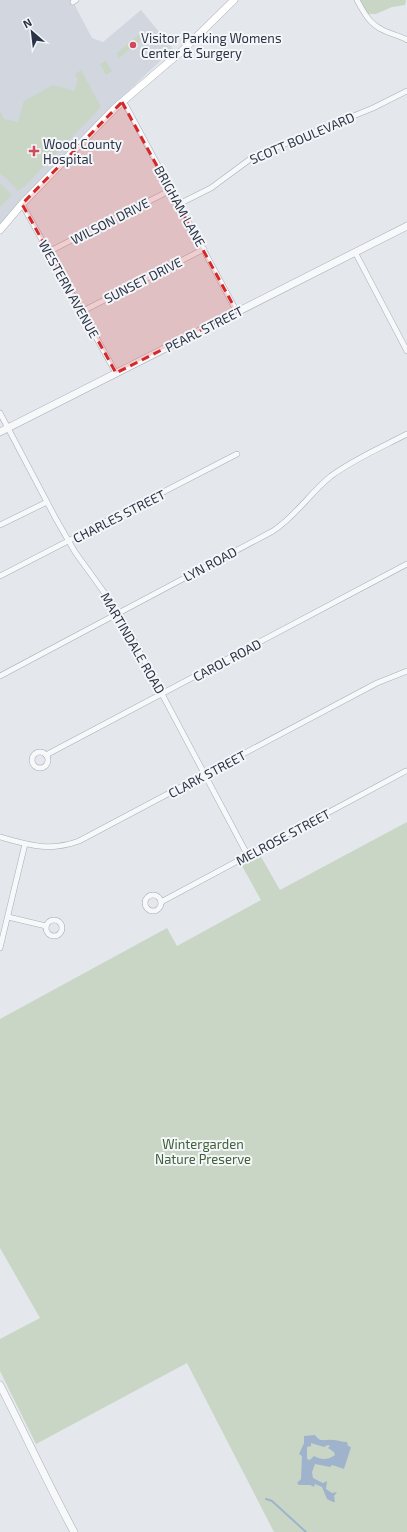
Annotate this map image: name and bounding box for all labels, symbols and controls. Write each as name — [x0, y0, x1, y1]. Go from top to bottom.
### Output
north arrow — [12, 12, 52, 52]
text: N — [21, 15, 34, 30]
place label: Visitor Parking Womens Center & Surgery — [141, 30, 282, 61]
marker: Visitor Parking Womens Center & Surgery — [128, 40, 138, 50]
street label: SCOTT BOULEVARD — [247, 109, 357, 167]
place label: Wood County Hospital — [43, 136, 122, 167]
marker: Wood County Hospital — [28, 145, 40, 157]
street label: BRIGHAM LANE — [151, 163, 209, 249]
street label: WILSON DRIVE — [68, 194, 152, 248]
street label: WESTERN AVENUE — [35, 237, 103, 341]
street label: SUNSET DRIVE — [101, 254, 185, 306]
street label: PEARL STREET — [162, 302, 246, 356]
street label: CHARLES STREET — [70, 486, 168, 546]
street label: LYN ROAD — [180, 543, 240, 585]
street label: MARTINDALE ROAD — [97, 589, 169, 697]
street label: CAROL ROAD — [190, 635, 264, 685]
street label: CLARK STREET — [165, 747, 249, 801]
street label: MELROSE STREET — [233, 805, 333, 869]
park label: Wintergarden Nature Preserve — [155, 1136, 251, 1167]

